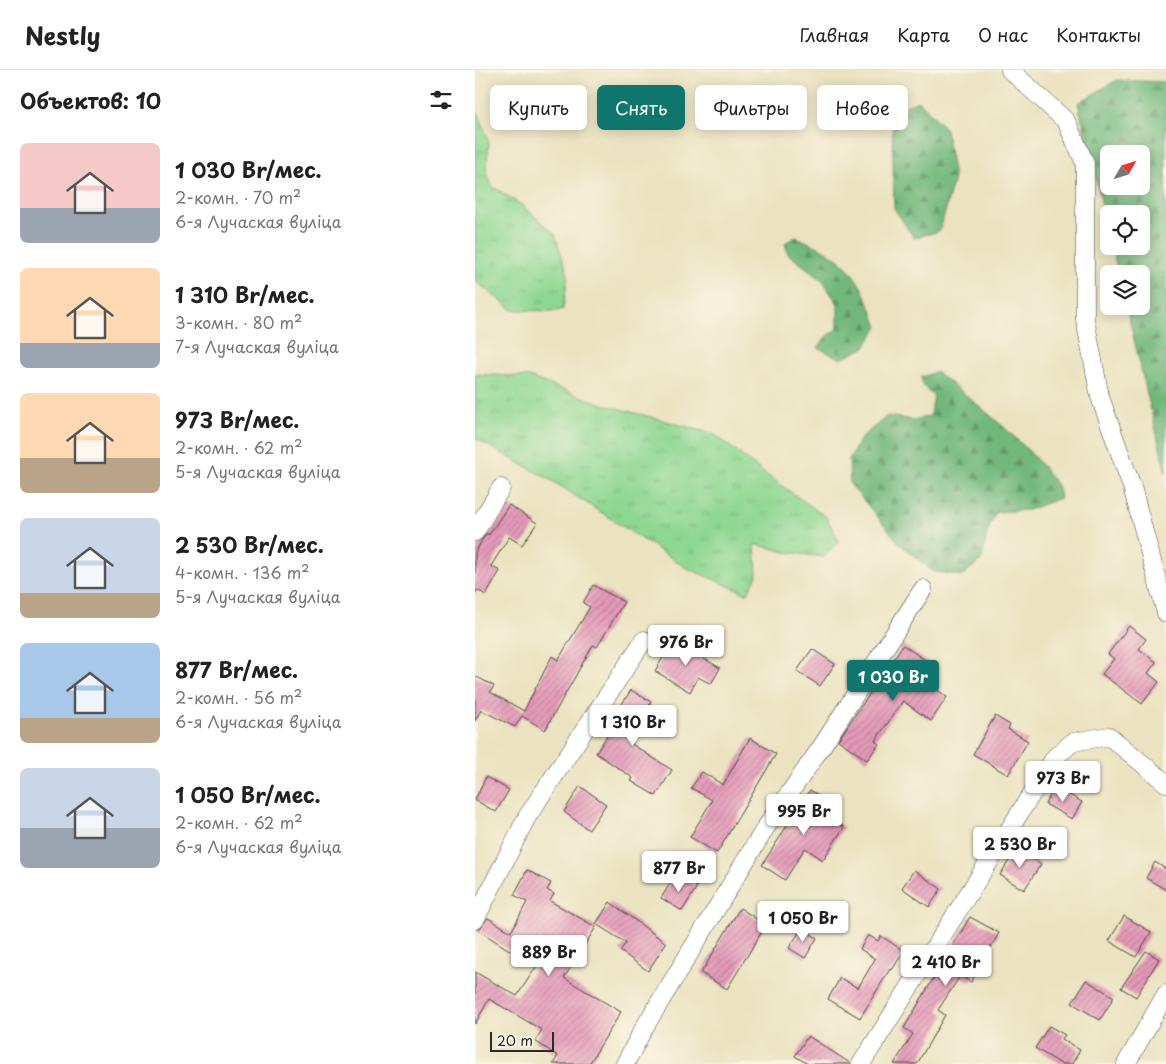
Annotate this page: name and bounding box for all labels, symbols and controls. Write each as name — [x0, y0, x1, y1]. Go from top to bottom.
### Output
text: Nestly — [25, 17, 101, 53]
text: Главная — [800, 21, 869, 48]
text: Карта — [897, 21, 950, 48]
text: О нас — [978, 21, 1028, 48]
text: Контакты — [1056, 21, 1141, 48]
text: Объектов: 10 — [20, 84, 161, 116]
chip: Купить — [490, 85, 587, 130]
chip: Снять — [597, 85, 685, 130]
chip: Фильтры — [695, 85, 807, 130]
chip: Новое — [817, 85, 908, 130]
icon: filters — [427, 86, 455, 114]
north arrow — [1100, 145, 1150, 195]
map controls — [1100, 145, 1150, 315]
text: 1 030 Br/мес. — [175, 153, 322, 185]
icon: home — [60, 163, 120, 223]
text: 2-комн. · 70 m² — [175, 185, 301, 209]
button: locate — [1100, 205, 1150, 255]
text: 6-я Лучаская вуліца — [175, 209, 342, 233]
button: layers — [1100, 265, 1150, 315]
text: 1 310 Br/мес. — [175, 278, 315, 310]
icon: home — [60, 288, 120, 348]
text: 3-комн. · 80 m² — [175, 310, 302, 334]
text: 7-я Лучаская вуліца — [175, 334, 339, 358]
text: 973 Br/мес. — [175, 403, 299, 435]
icon: home — [60, 413, 120, 473]
text: 2-комн. · 62 m² — [175, 435, 302, 459]
text: 5-я Лучаская вуліца — [175, 459, 341, 483]
text: 2 530 Br/мес. — [175, 528, 324, 560]
icon: home — [60, 538, 120, 598]
text: 4-комн. · 136 m² — [175, 560, 309, 584]
text: 5-я Лучаская вуліца — [175, 584, 341, 608]
pin: 976 Br — [645, 624, 727, 667]
text: 976 Br — [659, 629, 713, 653]
text: 877 Br/мес. — [175, 653, 298, 685]
pin: 1 030 Br — [841, 660, 945, 702]
icon: home — [60, 663, 120, 723]
text: 1 030 Br — [858, 664, 928, 688]
text: 2-комн. · 56 m² — [175, 685, 302, 709]
pin: 1 310 Br — [581, 704, 685, 747]
text: 6-я Лучаская вуліца — [175, 709, 342, 733]
text: 1 310 Br — [601, 709, 665, 733]
pin: 973 Br — [1022, 760, 1104, 803]
text: 973 Br — [1036, 765, 1090, 789]
text: 1 050 Br/мес. — [175, 778, 320, 810]
icon: home — [60, 788, 120, 848]
pin: 995 Br — [763, 794, 845, 836]
text: 995 Br — [777, 798, 831, 822]
text: 2-комн. · 62 m² — [175, 810, 302, 834]
pin: 2 530 Br — [968, 826, 1072, 869]
text: 2 530 Br — [984, 831, 1056, 855]
text: 6-я Лучаская вуліца — [175, 834, 342, 858]
pin: 877 Br — [638, 850, 720, 893]
text: 877 Br — [653, 855, 705, 879]
pin: 1 050 Br — [751, 900, 855, 943]
text: 1 050 Br — [768, 905, 838, 929]
pin: 889 Br — [508, 934, 590, 977]
text: 889 Br — [522, 939, 576, 963]
pin: 2 410 Br — [894, 944, 998, 987]
text: 2 410 Br — [912, 949, 980, 973]
scale bar — [490, 1029, 554, 1052]
text: 20 m — [497, 1030, 533, 1051]

